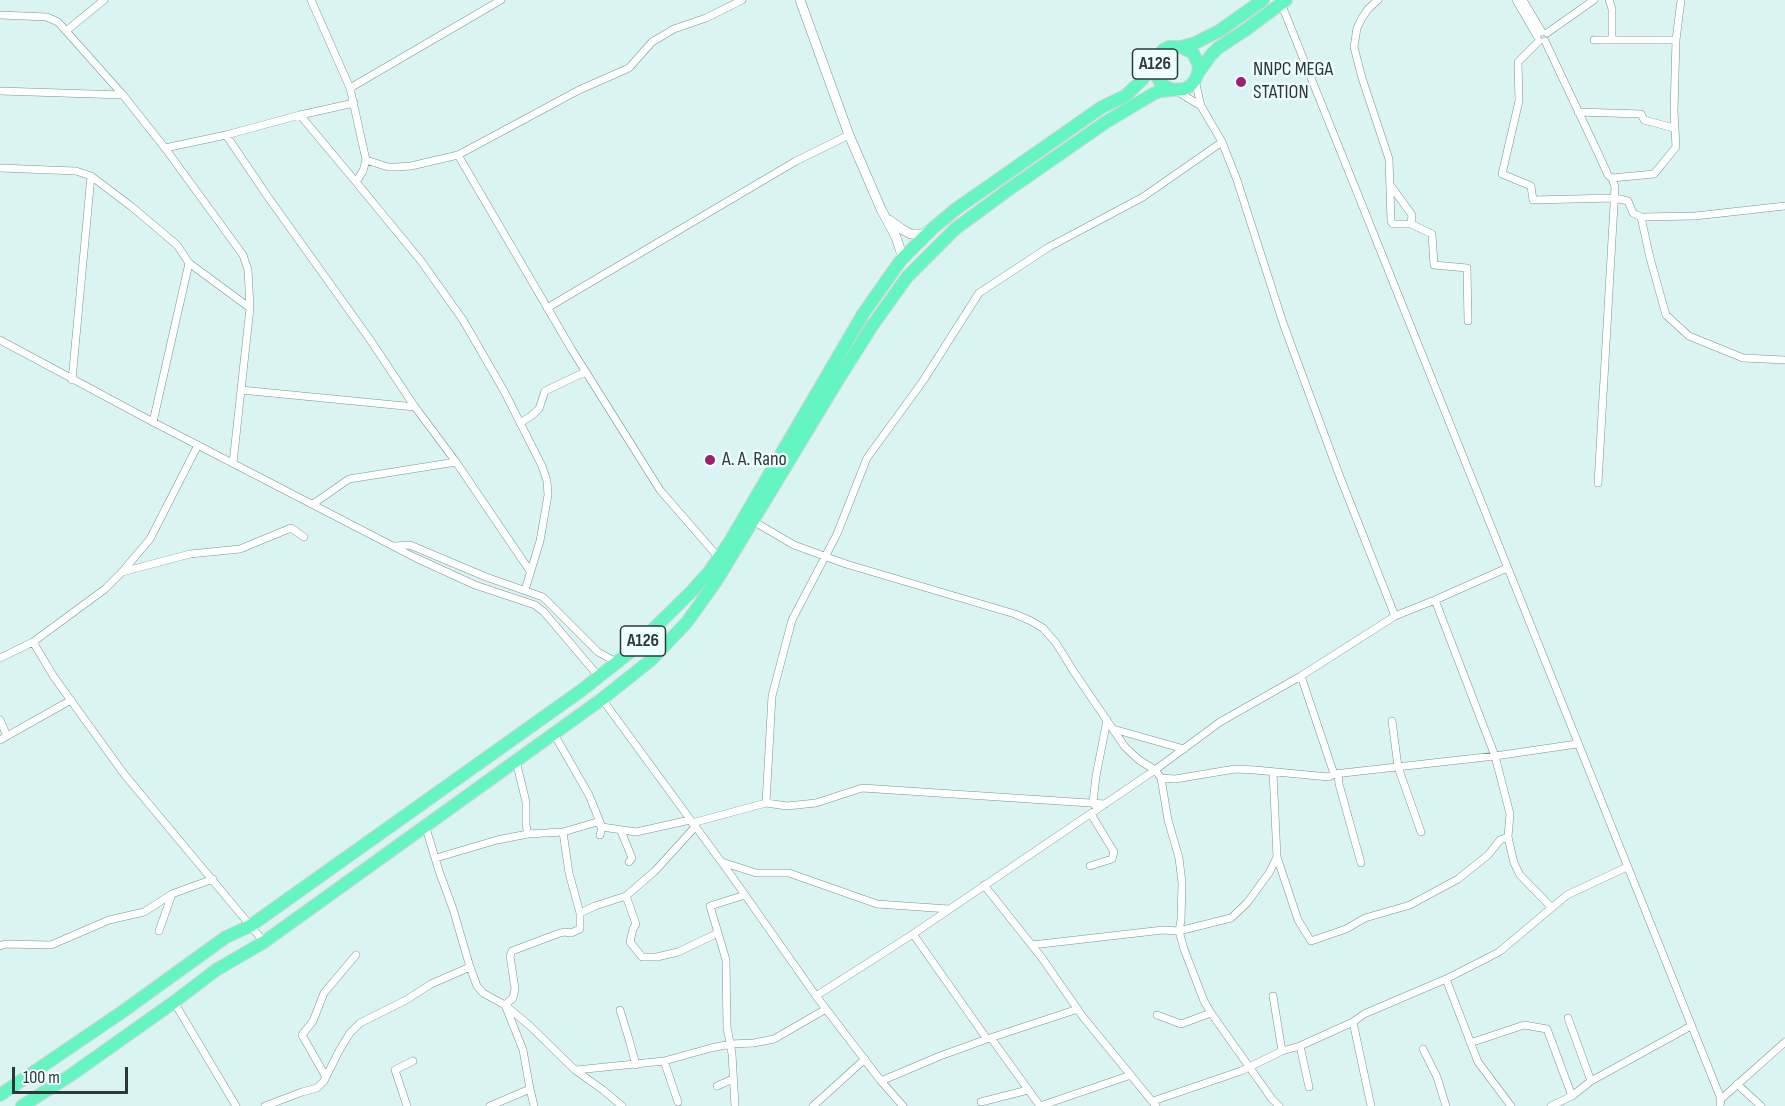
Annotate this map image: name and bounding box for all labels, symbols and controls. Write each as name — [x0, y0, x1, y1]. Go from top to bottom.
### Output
road number: A126 — [1132, 49, 1178, 79]
place label: NNPC MEGA STATION — [1253, 58, 1333, 105]
marker: NNPC MEGA STATION — [1234, 75, 1248, 89]
place label: A. A. Rano — [722, 448, 787, 472]
marker: A. A. Rano — [703, 453, 717, 467]
road number: A126 — [620, 626, 666, 656]
scale bar — [15, 1055, 130, 1093]
text: 100 m — [23, 1067, 60, 1088]

